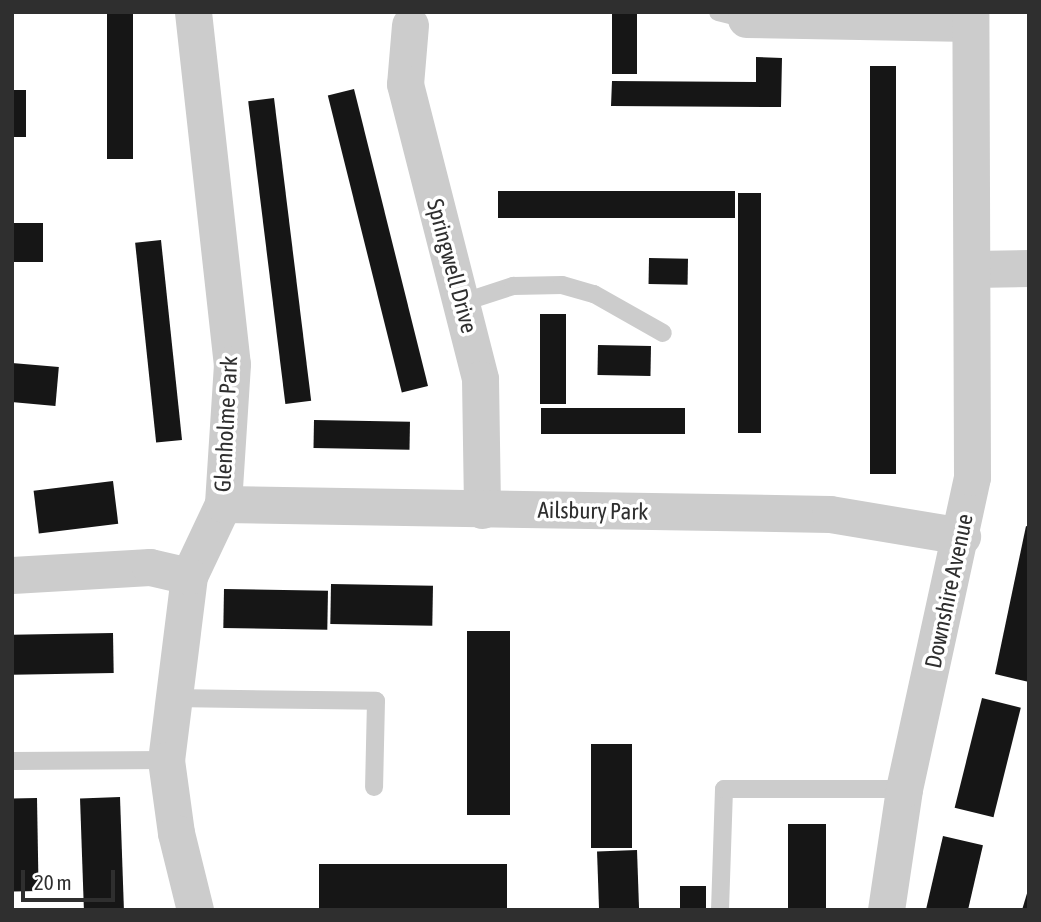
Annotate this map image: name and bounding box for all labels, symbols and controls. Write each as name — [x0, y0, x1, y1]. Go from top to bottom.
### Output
street label: Springwell Drive — [421, 196, 483, 336]
street label: Glenholme Park — [209, 355, 243, 493]
street label: Ailsbury Park — [537, 496, 649, 526]
street label: Downshire Avenue — [919, 511, 979, 671]
scale bar — [24, 856, 119, 900]
text: 20 m — [34, 870, 72, 894]

